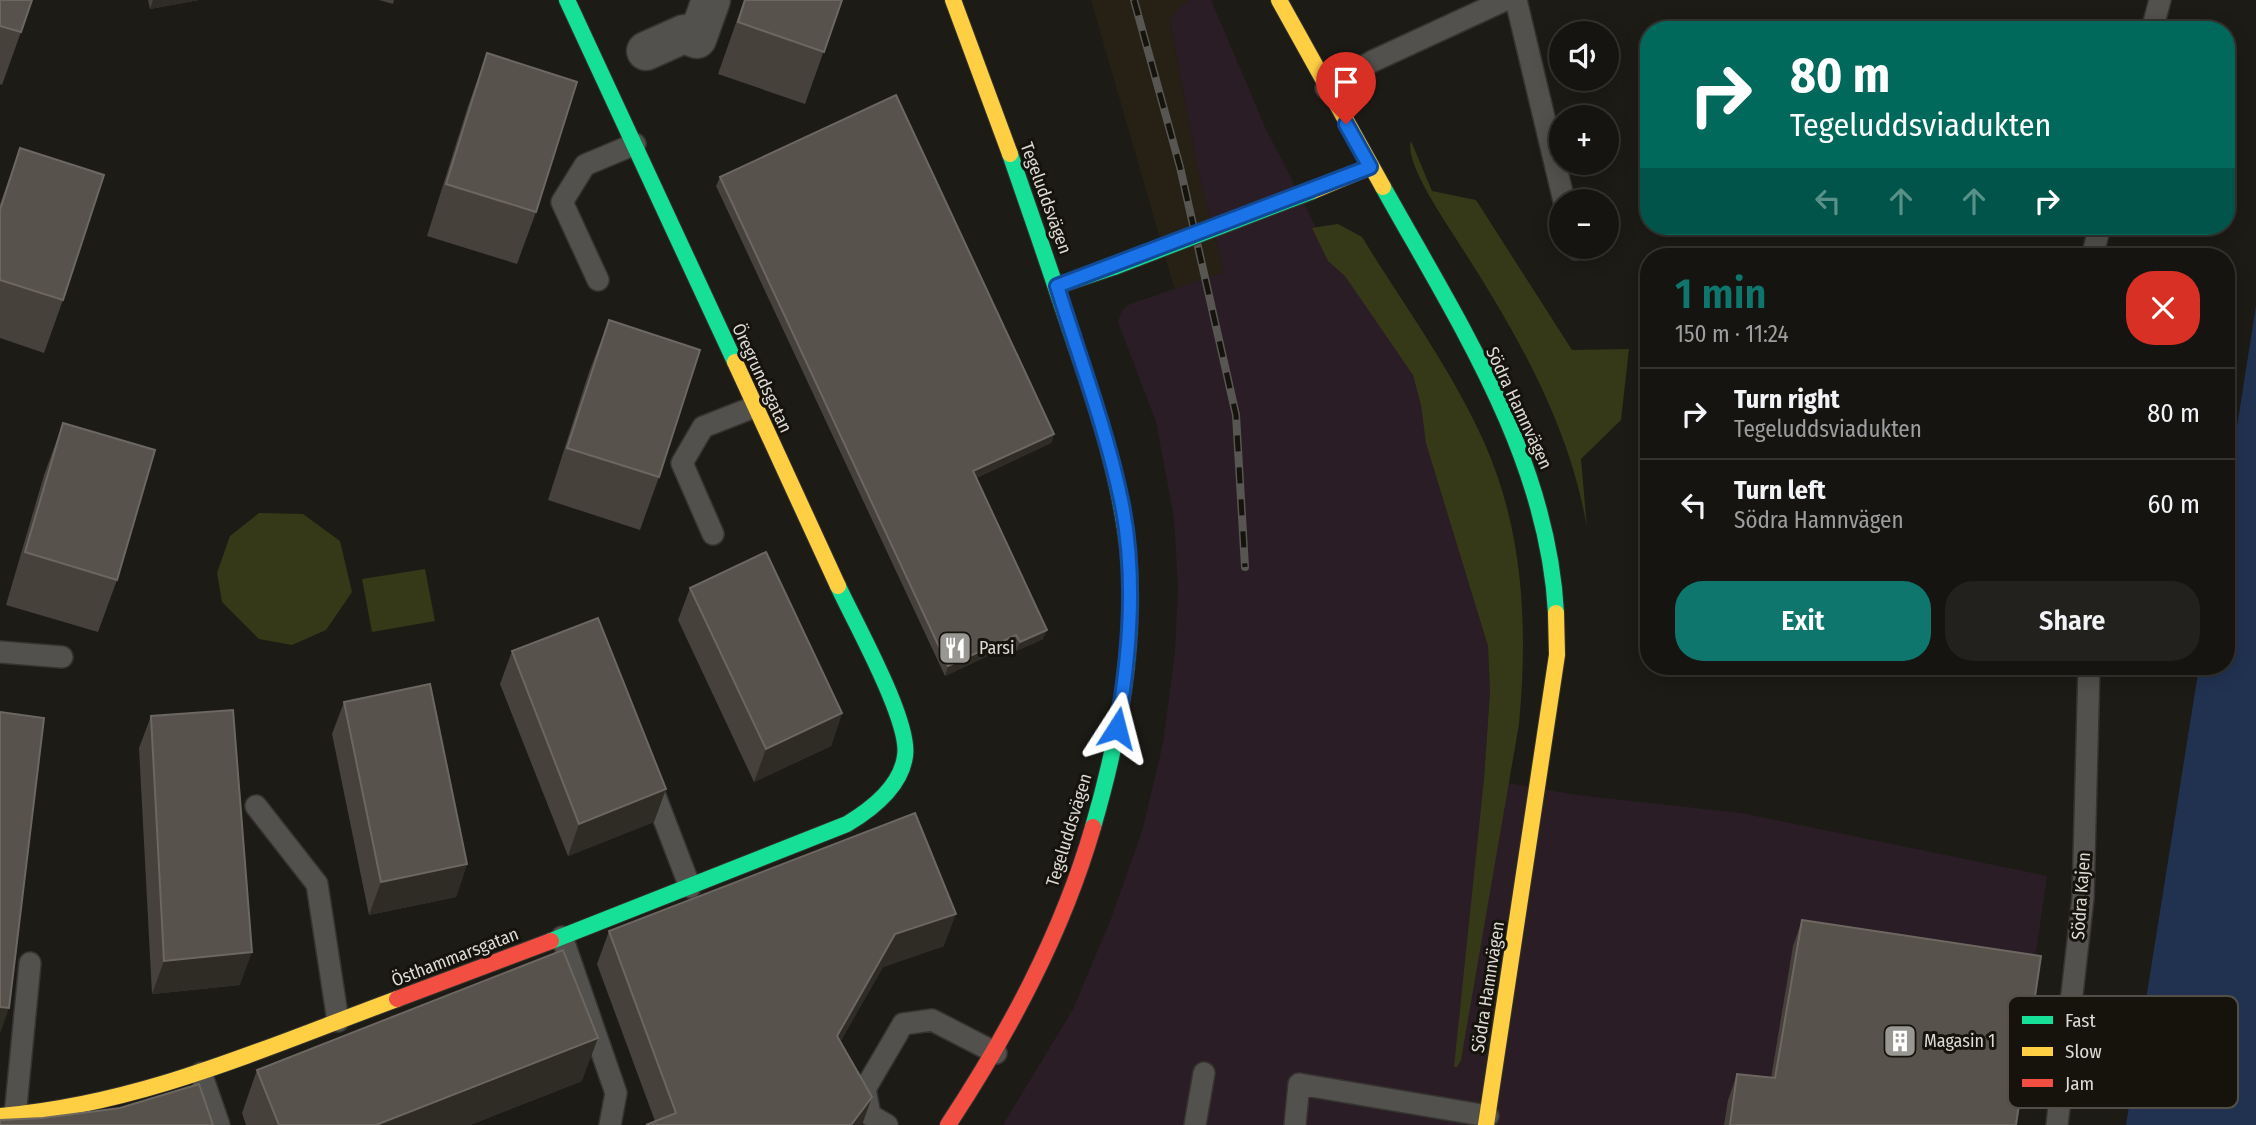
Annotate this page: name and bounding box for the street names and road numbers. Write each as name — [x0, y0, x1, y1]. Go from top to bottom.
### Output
street label: Tegeluddsvägen — [1016, 139, 1076, 257]
street label: Öregrundsgatan — [727, 320, 797, 436]
street label: Södra Hamnvägen — [1481, 343, 1557, 473]
street label: Tegeluddsvägen — [1041, 771, 1097, 889]
street label: Södra Kajen — [2067, 851, 2095, 941]
street label: Södra Hamnvägen — [1467, 920, 1509, 1054]
street label: Östhammarsgatan — [388, 923, 522, 991]

